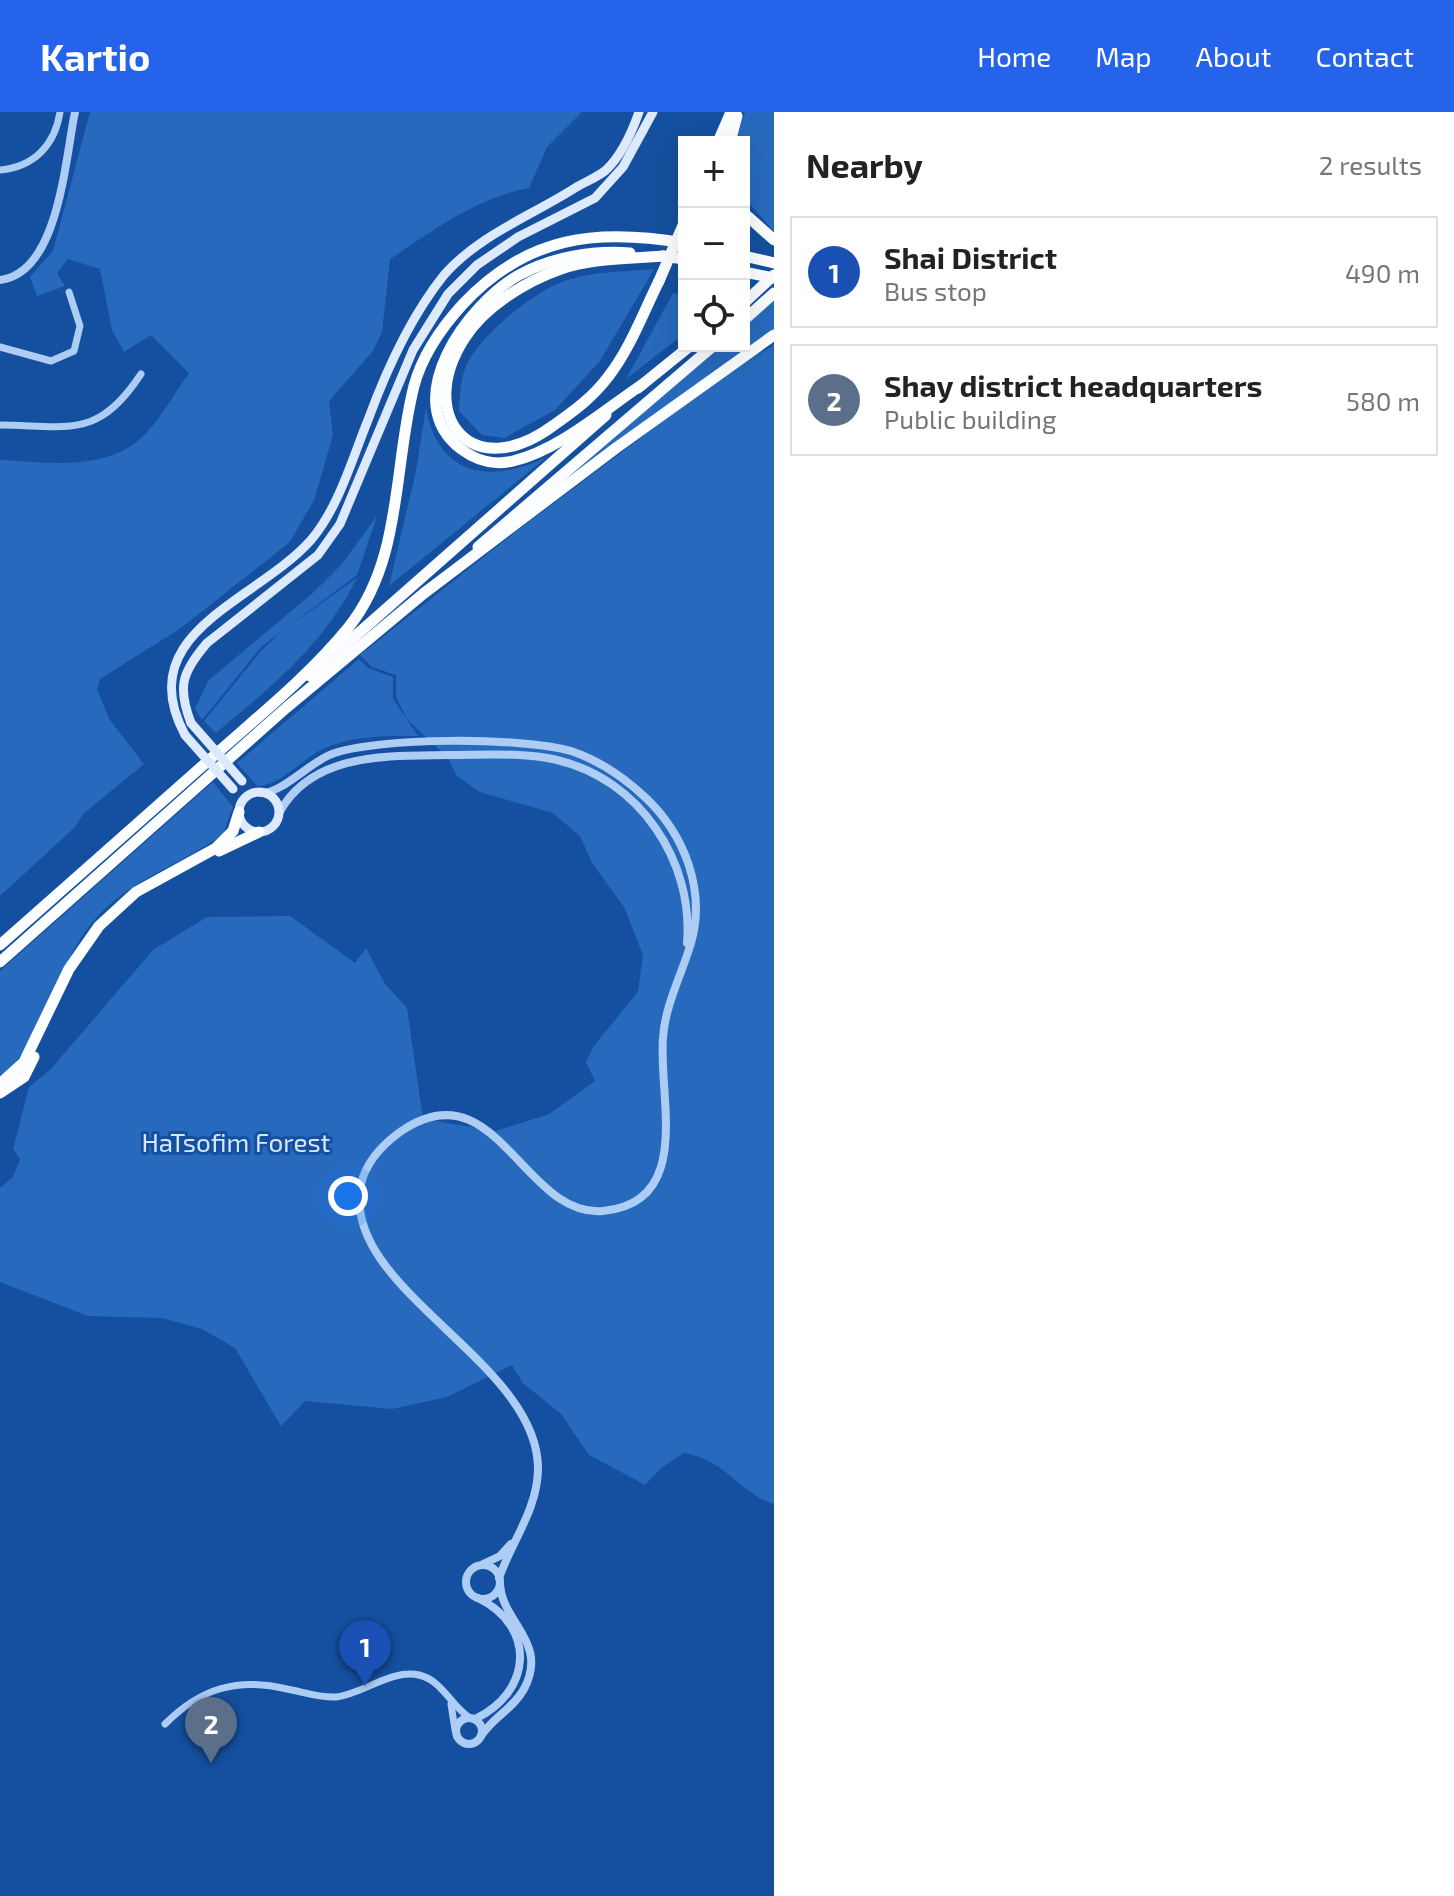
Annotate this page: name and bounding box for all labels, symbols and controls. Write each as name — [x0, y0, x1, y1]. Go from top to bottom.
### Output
text: Kartio — [40, 33, 150, 79]
text: Home — [977, 39, 1051, 73]
text: Map — [1095, 39, 1152, 73]
text: About — [1196, 39, 1271, 73]
text: Contact — [1315, 39, 1414, 73]
map controls — [678, 136, 750, 352]
button: + — [678, 136, 750, 208]
text: Nearby — [806, 144, 923, 185]
text: 2 results — [1319, 149, 1422, 180]
button: − — [678, 208, 750, 280]
text: Shai District — [884, 239, 1057, 275]
text: 1 — [828, 257, 840, 288]
text: 490 m — [1345, 257, 1420, 288]
text: Bus stop — [884, 275, 987, 306]
button: locate — [678, 280, 750, 352]
text: Shay district headquarters — [884, 367, 1262, 403]
text: 2 — [826, 385, 842, 416]
text: 580 m — [1346, 385, 1420, 416]
text: Public building — [884, 403, 1056, 434]
park label: HaTsofim Forest — [141, 1126, 331, 1157]
your location — [328, 1176, 368, 1216]
pin: 1 — [339, 1620, 391, 1686]
pin: 2 — [185, 1697, 237, 1763]

